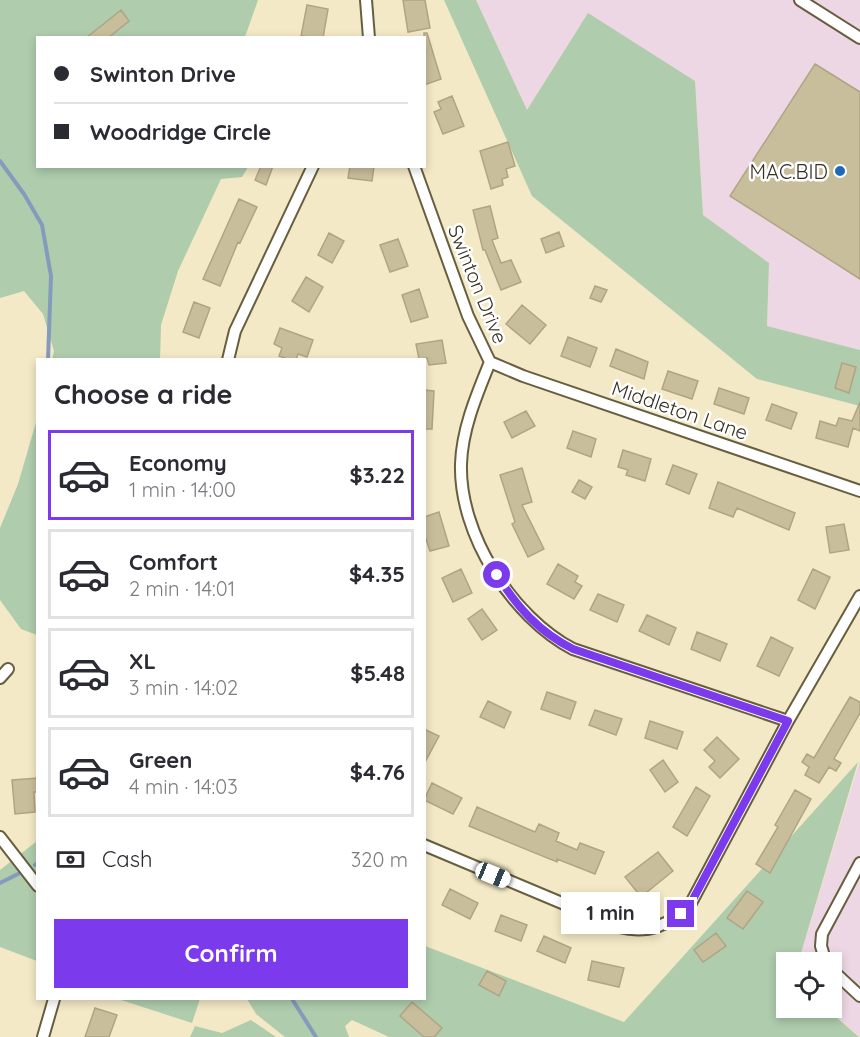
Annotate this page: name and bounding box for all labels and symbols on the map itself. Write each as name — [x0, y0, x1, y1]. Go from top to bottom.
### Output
place label: MAC.BID — [750, 159, 828, 184]
marker: MAC.BID — [833, 164, 847, 178]
street label: Swinton Drive — [443, 221, 513, 347]
street label: Middleton Lane — [609, 375, 751, 445]
route start — [483, 561, 510, 588]
car — [473, 860, 513, 890]
callout: 1 min — [561, 893, 660, 935]
route end — [667, 900, 694, 927]

